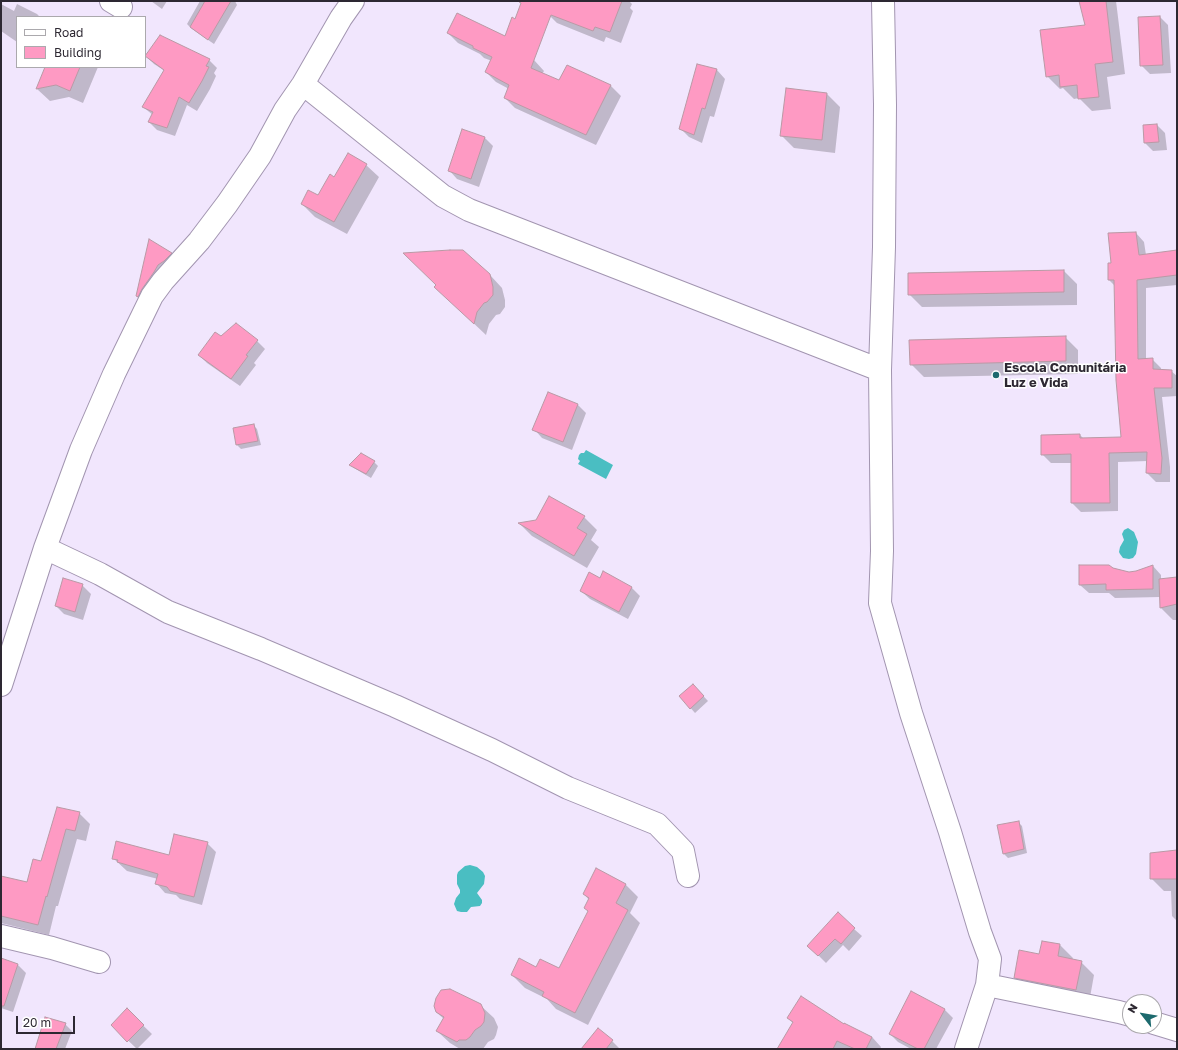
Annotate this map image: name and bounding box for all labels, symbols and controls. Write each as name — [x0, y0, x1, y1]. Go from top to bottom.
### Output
legend — [16, 16, 146, 68]
text: Road — [54, 25, 83, 40]
text: Building — [54, 45, 102, 60]
place label: Escola Comunitária Luz e Vida — [1004, 360, 1126, 391]
marker: Escola Comunitária Luz e Vida — [991, 370, 1001, 380]
north arrow — [1122, 994, 1162, 1034]
text: N — [1124, 1001, 1140, 1015]
scale bar — [18, 1008, 77, 1034]
text: 20 m — [23, 1015, 51, 1030]

